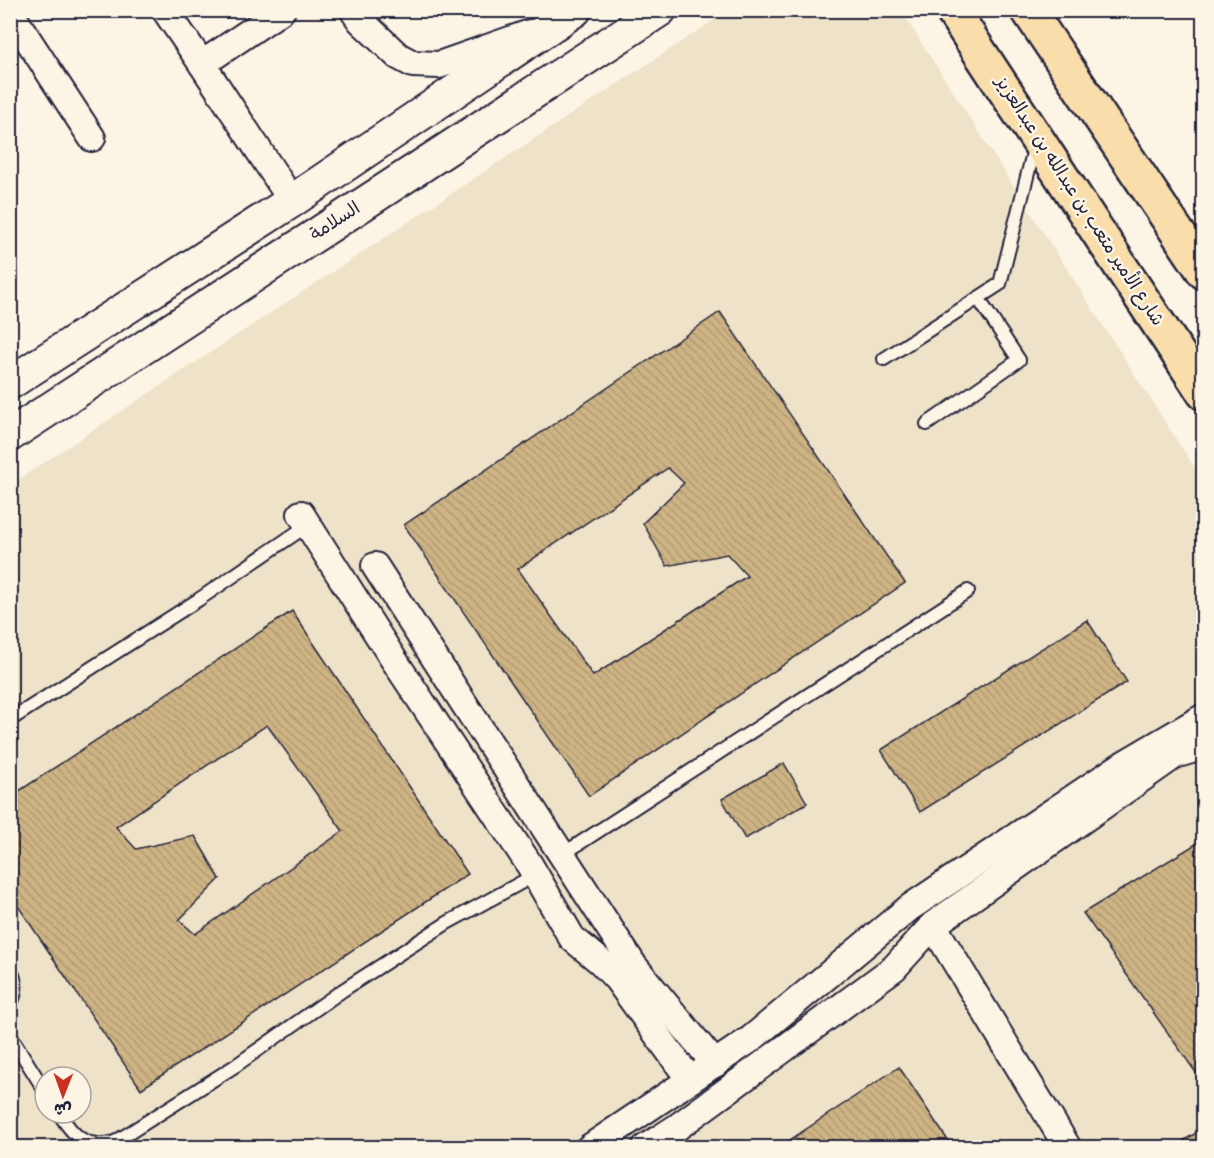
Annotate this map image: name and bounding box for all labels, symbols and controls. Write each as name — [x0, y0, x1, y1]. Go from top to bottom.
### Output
street label: شارع الأمير متعب بن عبدالله بن عبدالعزيز — [988, 69, 1170, 331]
street label: السلامة — [307, 199, 365, 247]
north arrow — [33, 1065, 93, 1125]
text: ش — [54, 1097, 72, 1116]

